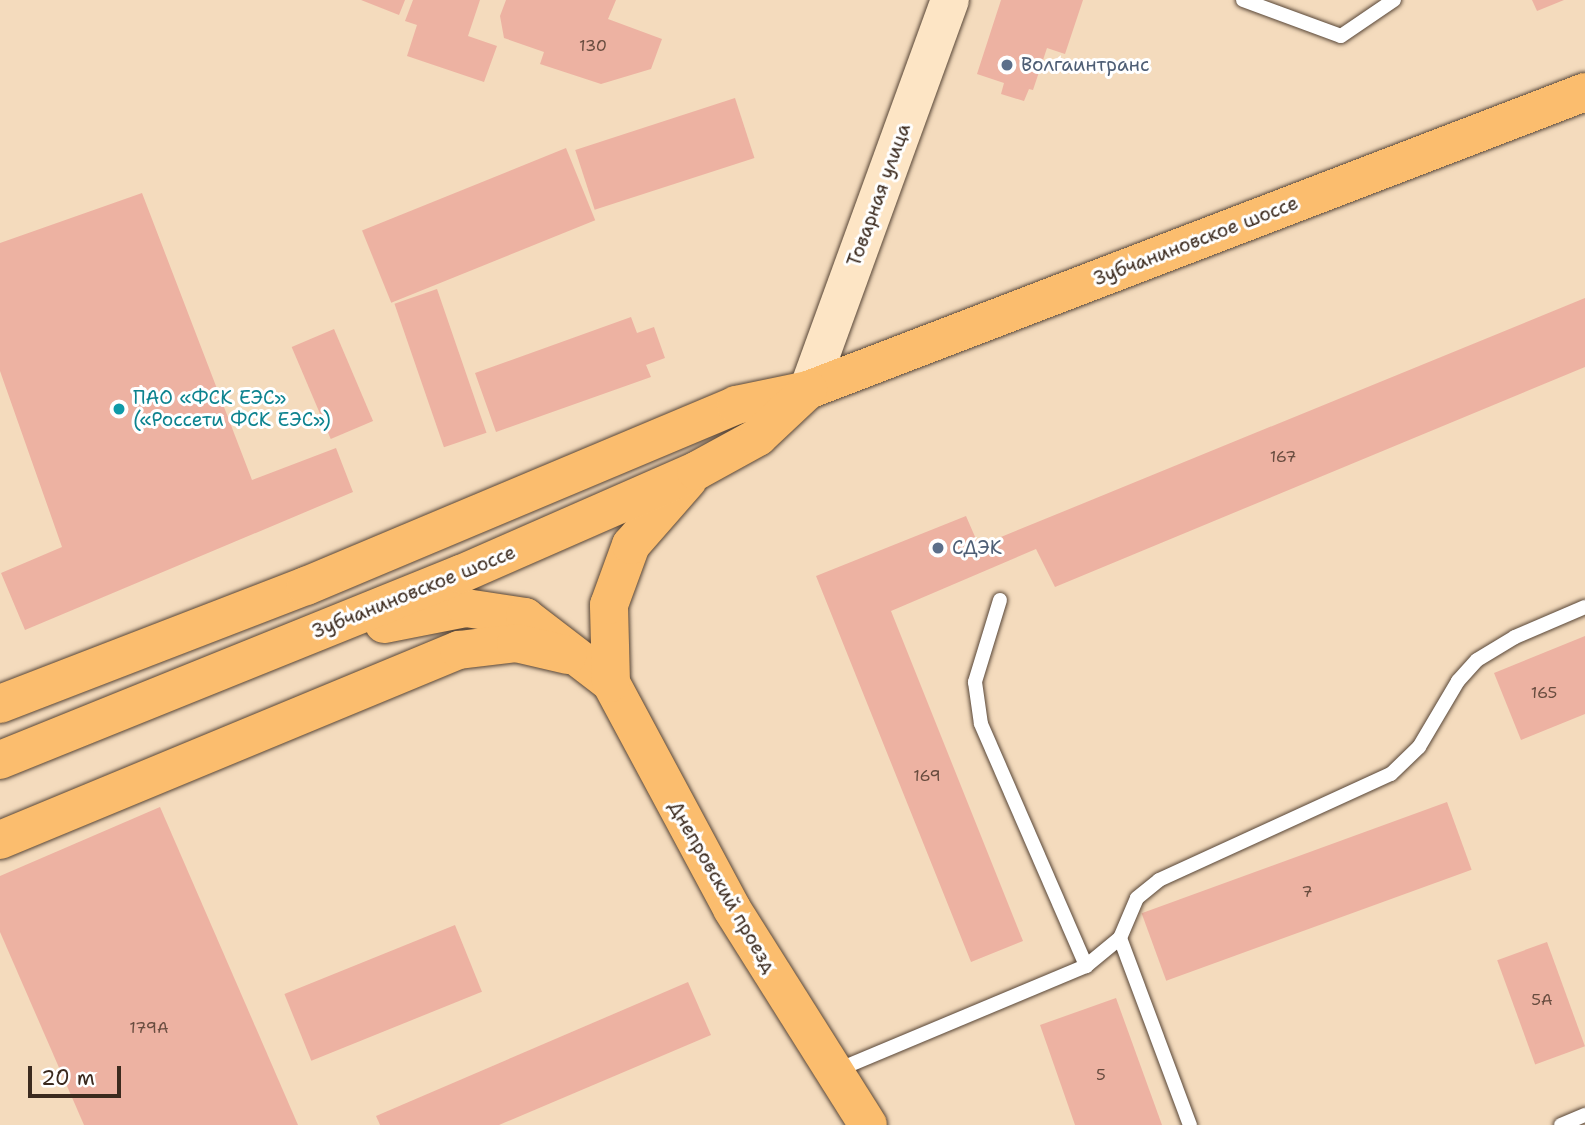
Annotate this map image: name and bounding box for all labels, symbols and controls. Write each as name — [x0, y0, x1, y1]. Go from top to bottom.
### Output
house number: 130 — [579, 36, 607, 56]
place label: Волгаинтранс — [1021, 54, 1150, 76]
marker: Волгаинтранс — [999, 57, 1015, 73]
street label: Товарная улица — [843, 120, 915, 270]
street label: Зубчаниновское шоссе — [1091, 191, 1301, 291]
place label: ПАО «ФСК ЕЭС» («Россети ФСК ЕЭС») — [133, 387, 331, 431]
marker: ПАО «ФСК ЕЭС» («Россети ФСК ЕЭС») — [111, 401, 127, 417]
house number: 167 — [1270, 447, 1296, 467]
place label: СДЭК — [952, 537, 1002, 559]
marker: СДЭК — [930, 540, 946, 556]
street label: Зубчаниновское шоссе — [309, 541, 519, 643]
house number: 165 — [1531, 683, 1557, 703]
house number: 169 — [913, 766, 941, 786]
street label: Днепровский проезд — [663, 797, 781, 977]
house number: 7 — [1301, 882, 1313, 902]
house number: 5А — [1531, 990, 1553, 1010]
house number: 179А — [129, 1018, 169, 1038]
scale bar — [32, 1052, 124, 1096]
text: 20 m — [41, 1064, 95, 1092]
house number: 5 — [1096, 1065, 1106, 1085]

